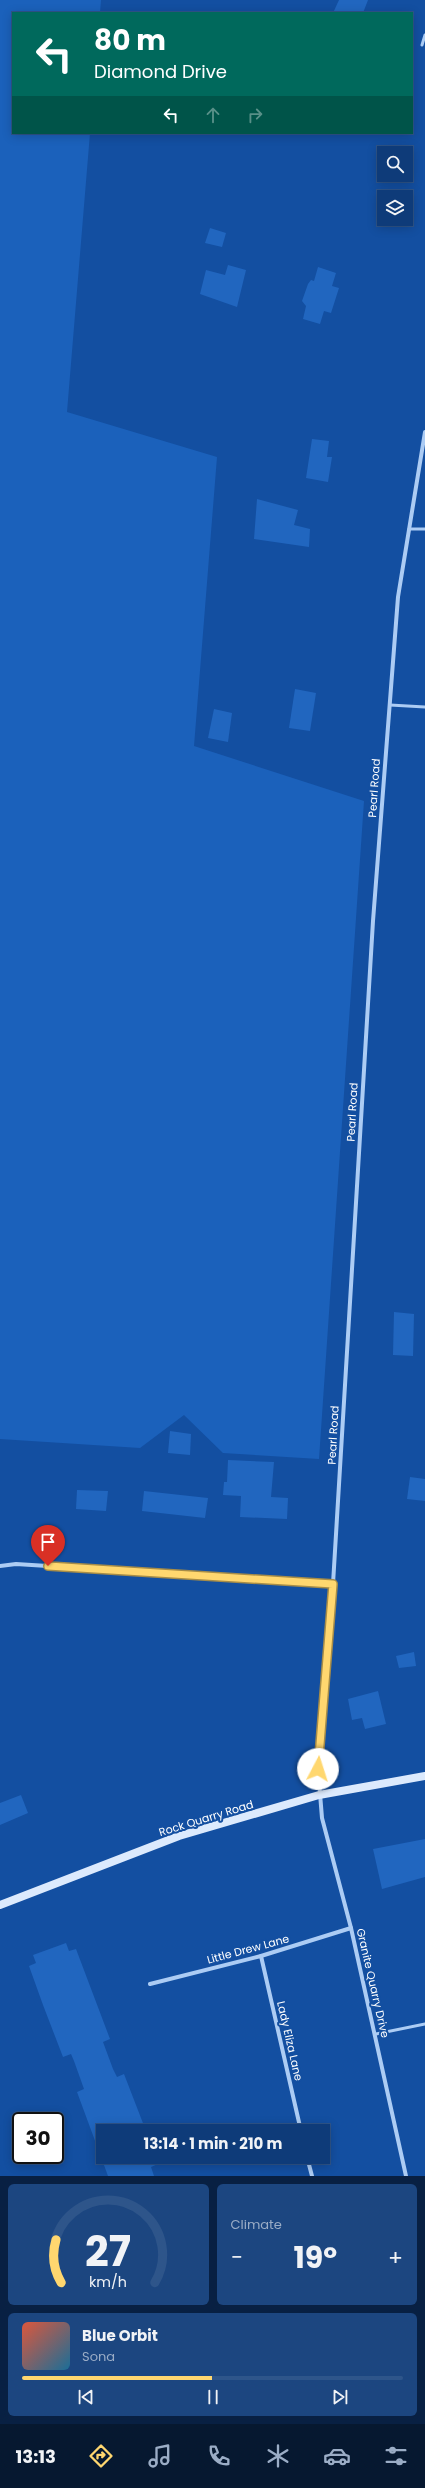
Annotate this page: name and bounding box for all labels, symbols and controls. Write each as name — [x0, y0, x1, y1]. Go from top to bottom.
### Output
text: 80 m — [94, 21, 166, 60]
icon: left — [28, 28, 80, 80]
text: Diamond Drive — [94, 59, 227, 84]
icon: left — [160, 104, 182, 126]
icon: ahead — [202, 104, 224, 126]
icon: right — [244, 104, 266, 126]
map controls — [377, 146, 413, 226]
button: search — [377, 146, 413, 182]
button: layers — [377, 190, 413, 226]
street label: Pearl Road — [364, 758, 384, 818]
street label: Pearl Road — [342, 1082, 362, 1142]
street label: Pearl Road — [323, 1405, 343, 1465]
pin — [31, 1525, 65, 1566]
icon: arrive — [37, 1531, 59, 1553]
position arrow — [297, 1748, 339, 1790]
street label: Rock Quarry Road — [157, 1796, 255, 1840]
street label: Granite Quarry Drive — [353, 1927, 393, 2039]
street label: Little Drew Lane — [205, 1930, 291, 1968]
street label: Lady Eliza Lane — [273, 2000, 307, 2083]
speed limit sign: 30 — [12, 2112, 64, 2164]
text: 13:14 · 1 min · 210 m — [144, 2133, 282, 2154]
text: Climate — [231, 2215, 282, 2234]
text: 27 — [85, 2221, 131, 2280]
text: 19° — [293, 2236, 337, 2279]
text: − — [231, 2242, 243, 2273]
text: + — [388, 2242, 403, 2273]
text: km/h — [89, 2271, 127, 2291]
text: Blue Orbit — [82, 2325, 158, 2346]
text: Sona — [82, 2347, 115, 2366]
icon: previous — [75, 2386, 97, 2408]
icon: pause — [202, 2386, 224, 2408]
icon: next — [329, 2386, 351, 2408]
icon: directions — [87, 2442, 115, 2470]
icon: music — [146, 2442, 174, 2470]
icon: phone — [205, 2442, 233, 2470]
icon: climate — [264, 2442, 292, 2470]
icon: car — [323, 2442, 351, 2470]
icon: filters — [382, 2442, 410, 2470]
text: 13:13 — [15, 2444, 56, 2469]

